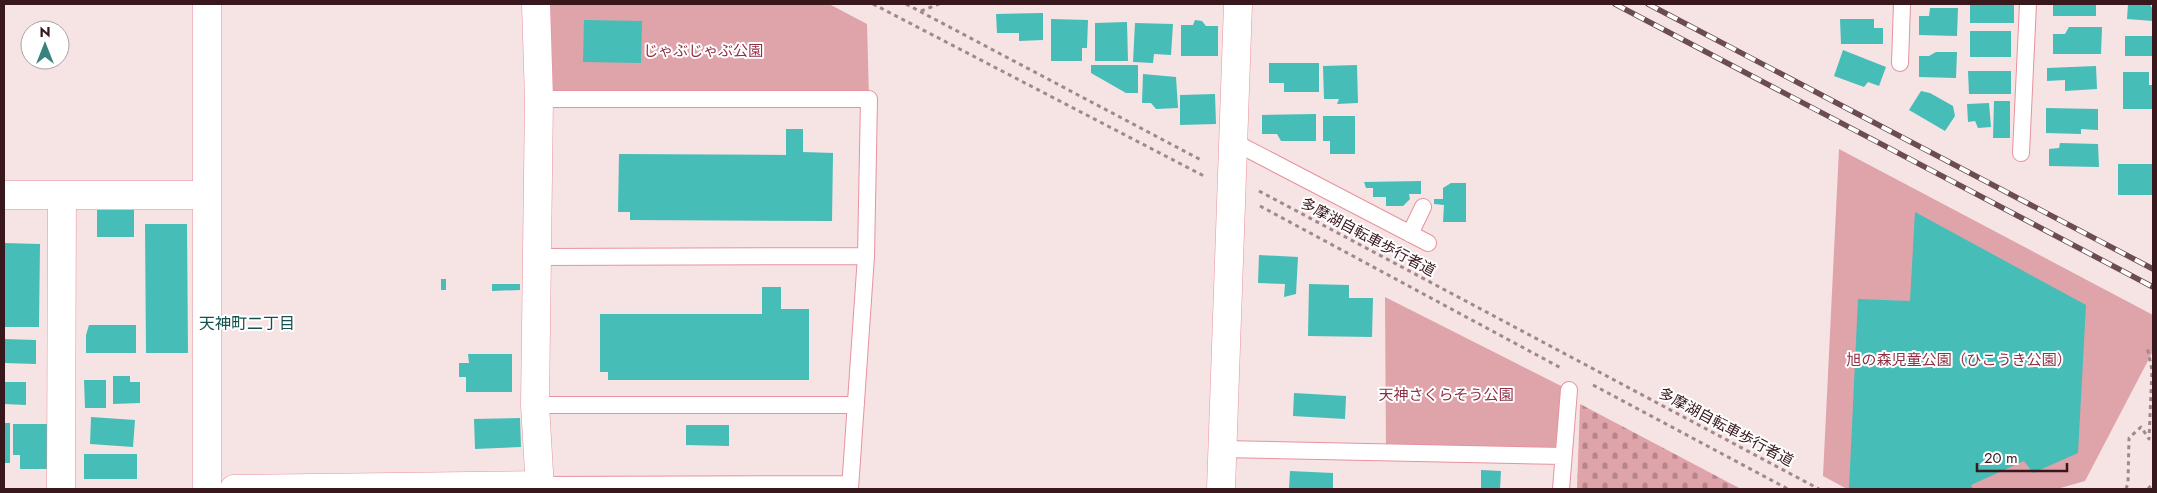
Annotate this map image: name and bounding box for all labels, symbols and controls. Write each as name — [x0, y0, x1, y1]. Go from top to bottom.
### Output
north arrow — [20, 20, 70, 70]
text: N — [39, 22, 51, 42]
park label: じゃぶじゃぶ公園 — [643, 40, 763, 62]
street label: 多摩湖自転車歩行者道 — [1297, 192, 1439, 282]
district label: 天神町二丁目 — [199, 312, 295, 335]
park label: 旭の森児童公園（ひこうき公園） — [1846, 349, 2072, 371]
street label: 多摩湖自転車歩行者道 — [1655, 382, 1797, 472]
park label: 天神さくらそう公園 — [1378, 384, 1514, 406]
scale bar — [1977, 440, 2067, 472]
text: 20 m — [1984, 447, 2018, 469]

